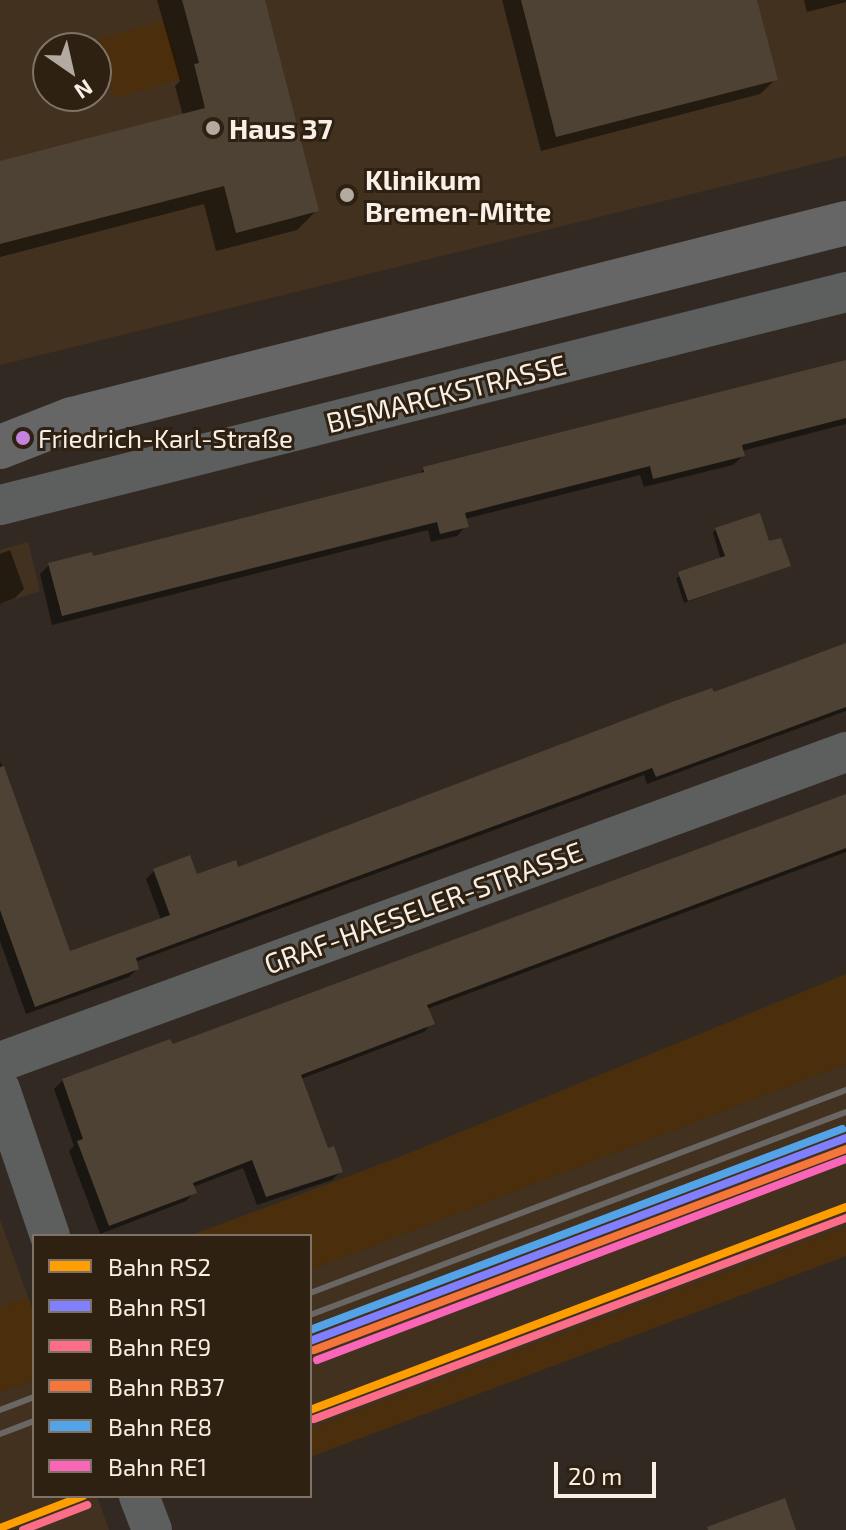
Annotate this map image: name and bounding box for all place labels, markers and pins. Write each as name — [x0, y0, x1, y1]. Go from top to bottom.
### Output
place label: Haus 37 — [229, 111, 332, 145]
marker: Haus 37 — [204, 119, 222, 137]
place label: Klinikum Bremen-Mitte — [365, 162, 551, 228]
marker: Klinikum Bremen-Mitte — [336, 184, 358, 206]
place label: Friedrich-Karl-Straße — [38, 422, 293, 454]
marker: Friedrich-Karl-Straße — [15, 430, 31, 446]

